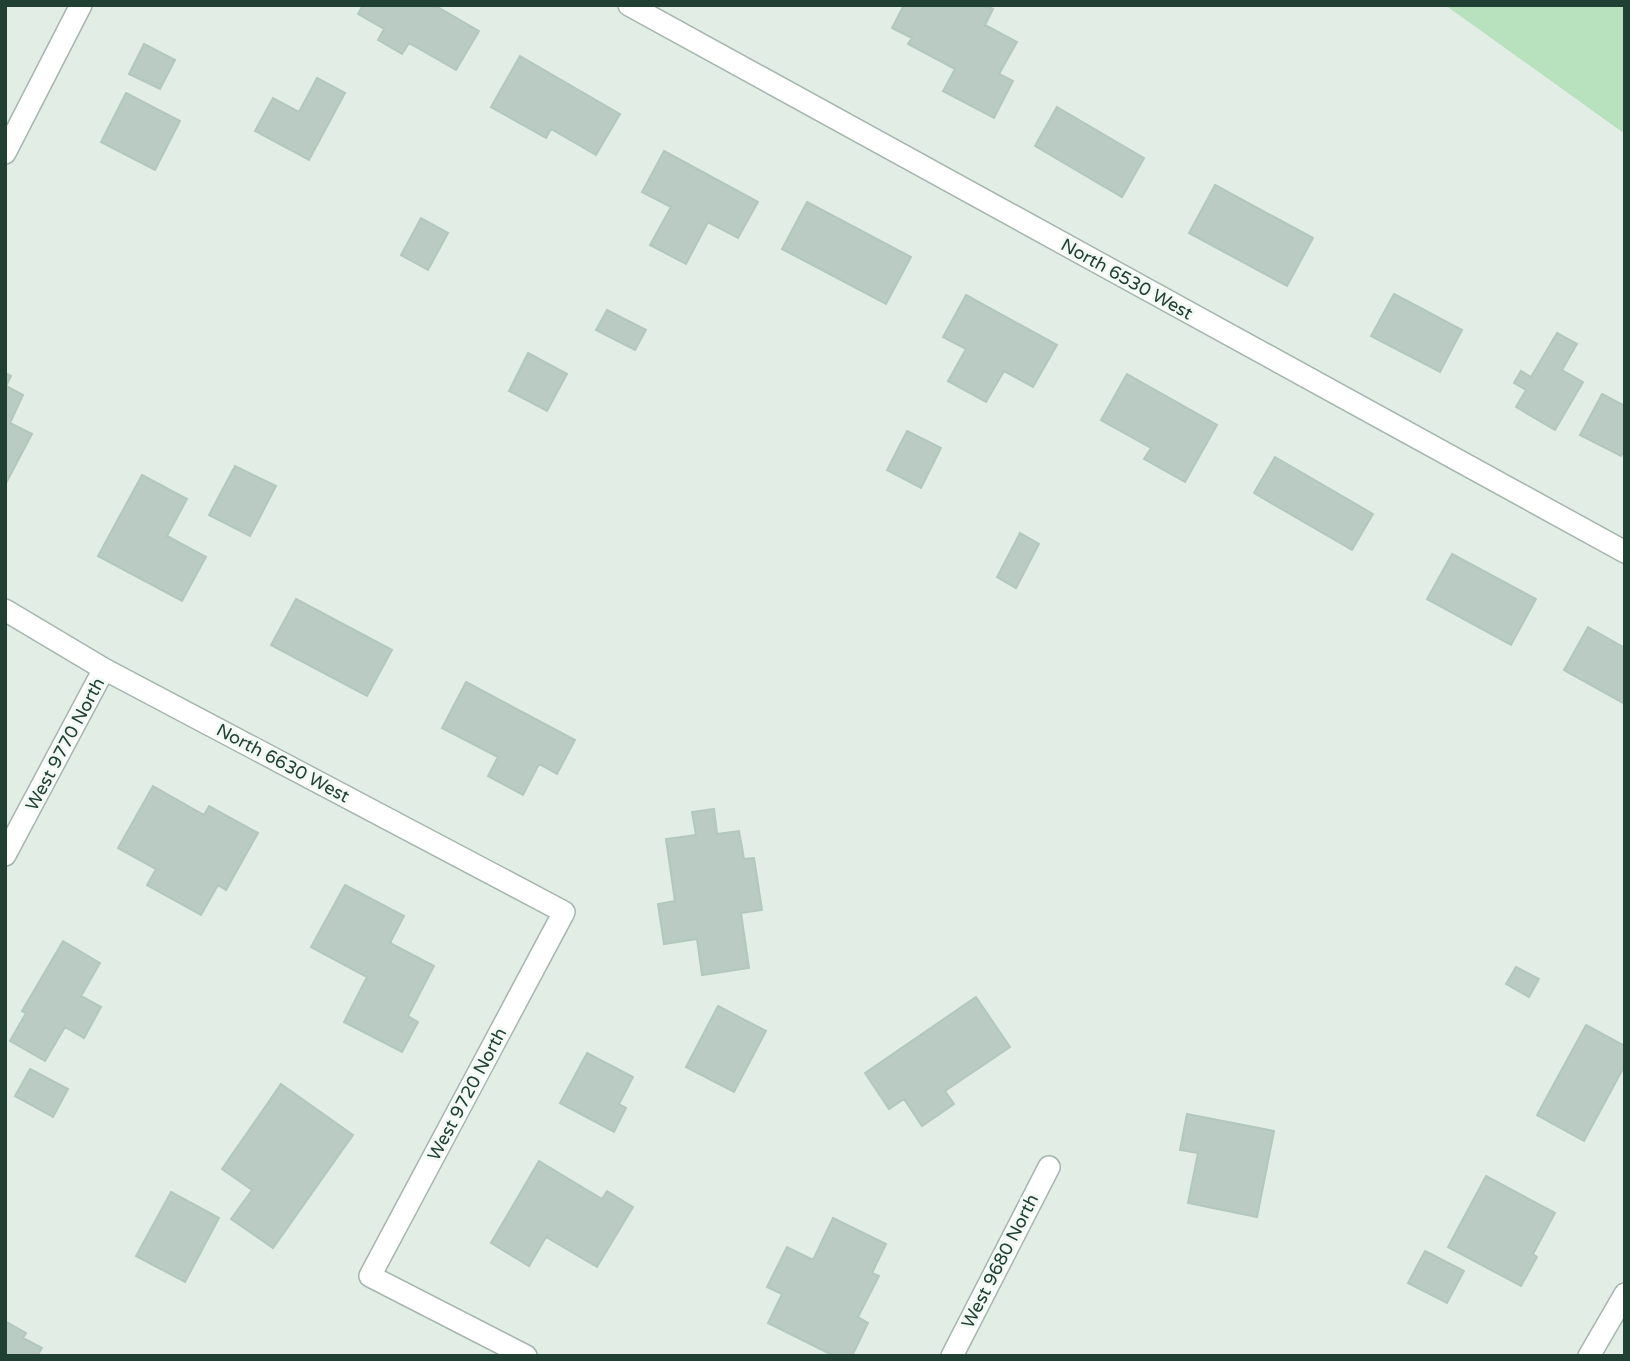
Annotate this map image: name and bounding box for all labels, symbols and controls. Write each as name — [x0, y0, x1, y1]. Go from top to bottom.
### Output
street label: North 6530 West — [1057, 234, 1197, 324]
street label: West 9770 North — [21, 674, 109, 814]
street label: North 6630 West — [213, 719, 353, 807]
street label: West 9720 North — [423, 1024, 511, 1164]
street label: West 9680 North — [957, 1190, 1043, 1332]

